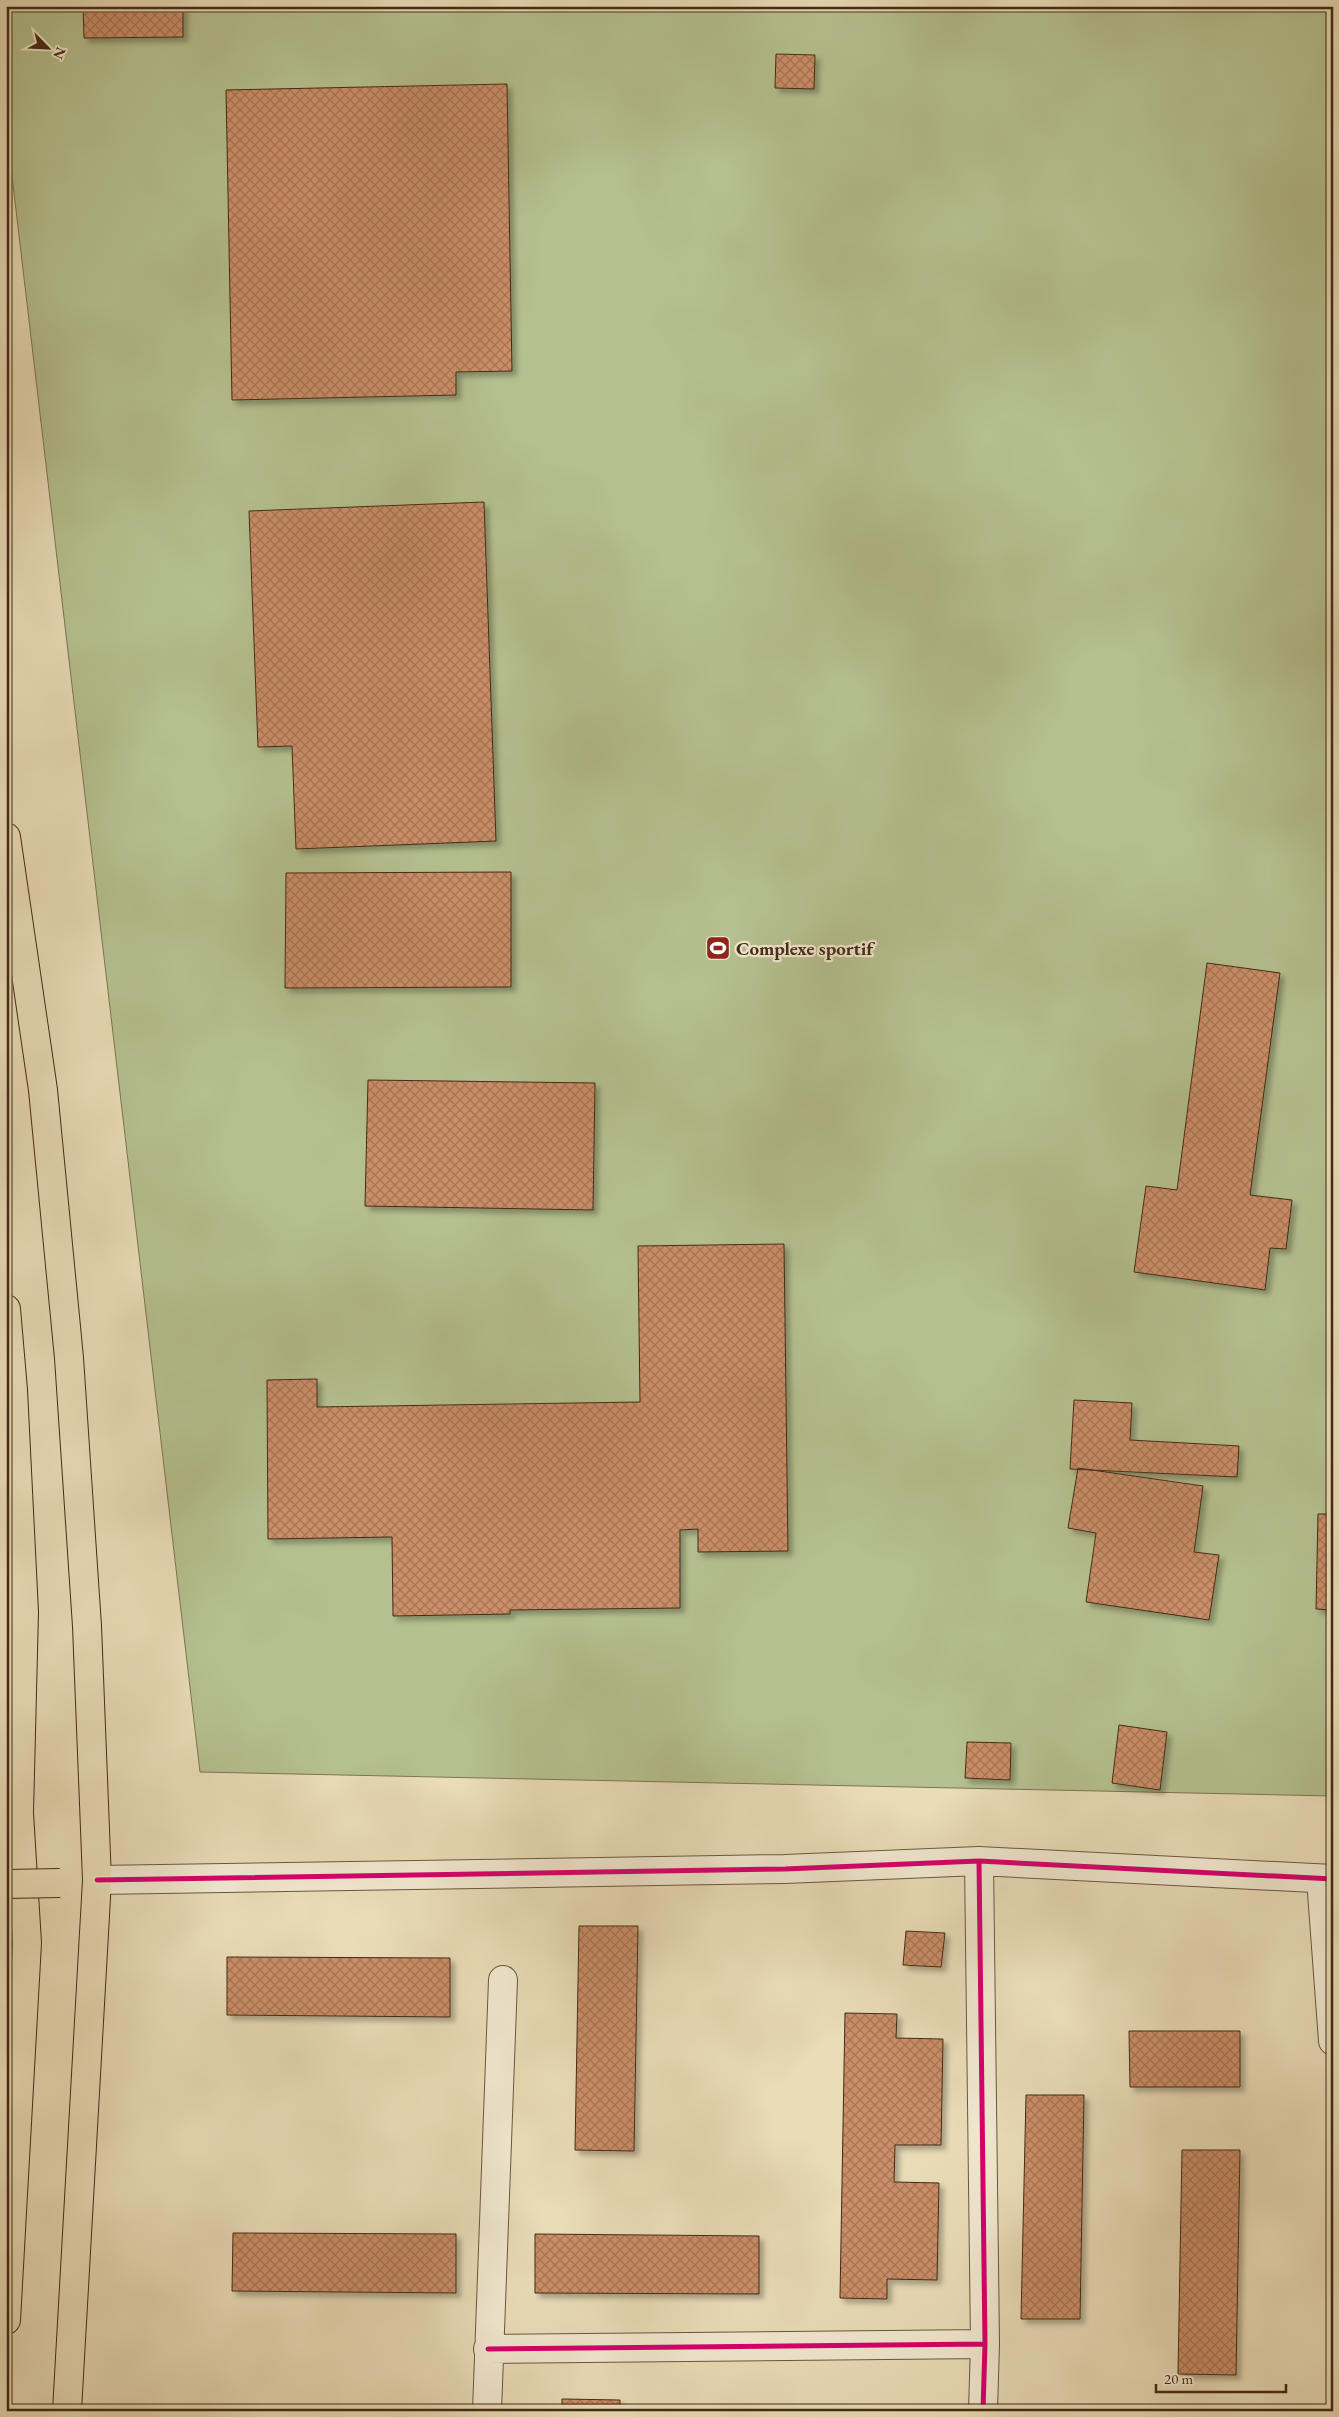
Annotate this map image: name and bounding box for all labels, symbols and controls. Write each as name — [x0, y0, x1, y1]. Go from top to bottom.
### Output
north arrow — [22, 22, 72, 72]
text: N — [49, 44, 70, 63]
sports icon: Complexe sportif — [705, 935, 731, 961]
place label: Complexe sportif — [736, 936, 875, 961]
scale bar — [1156, 2362, 1286, 2394]
text: 20 m — [1164, 2369, 1193, 2388]

